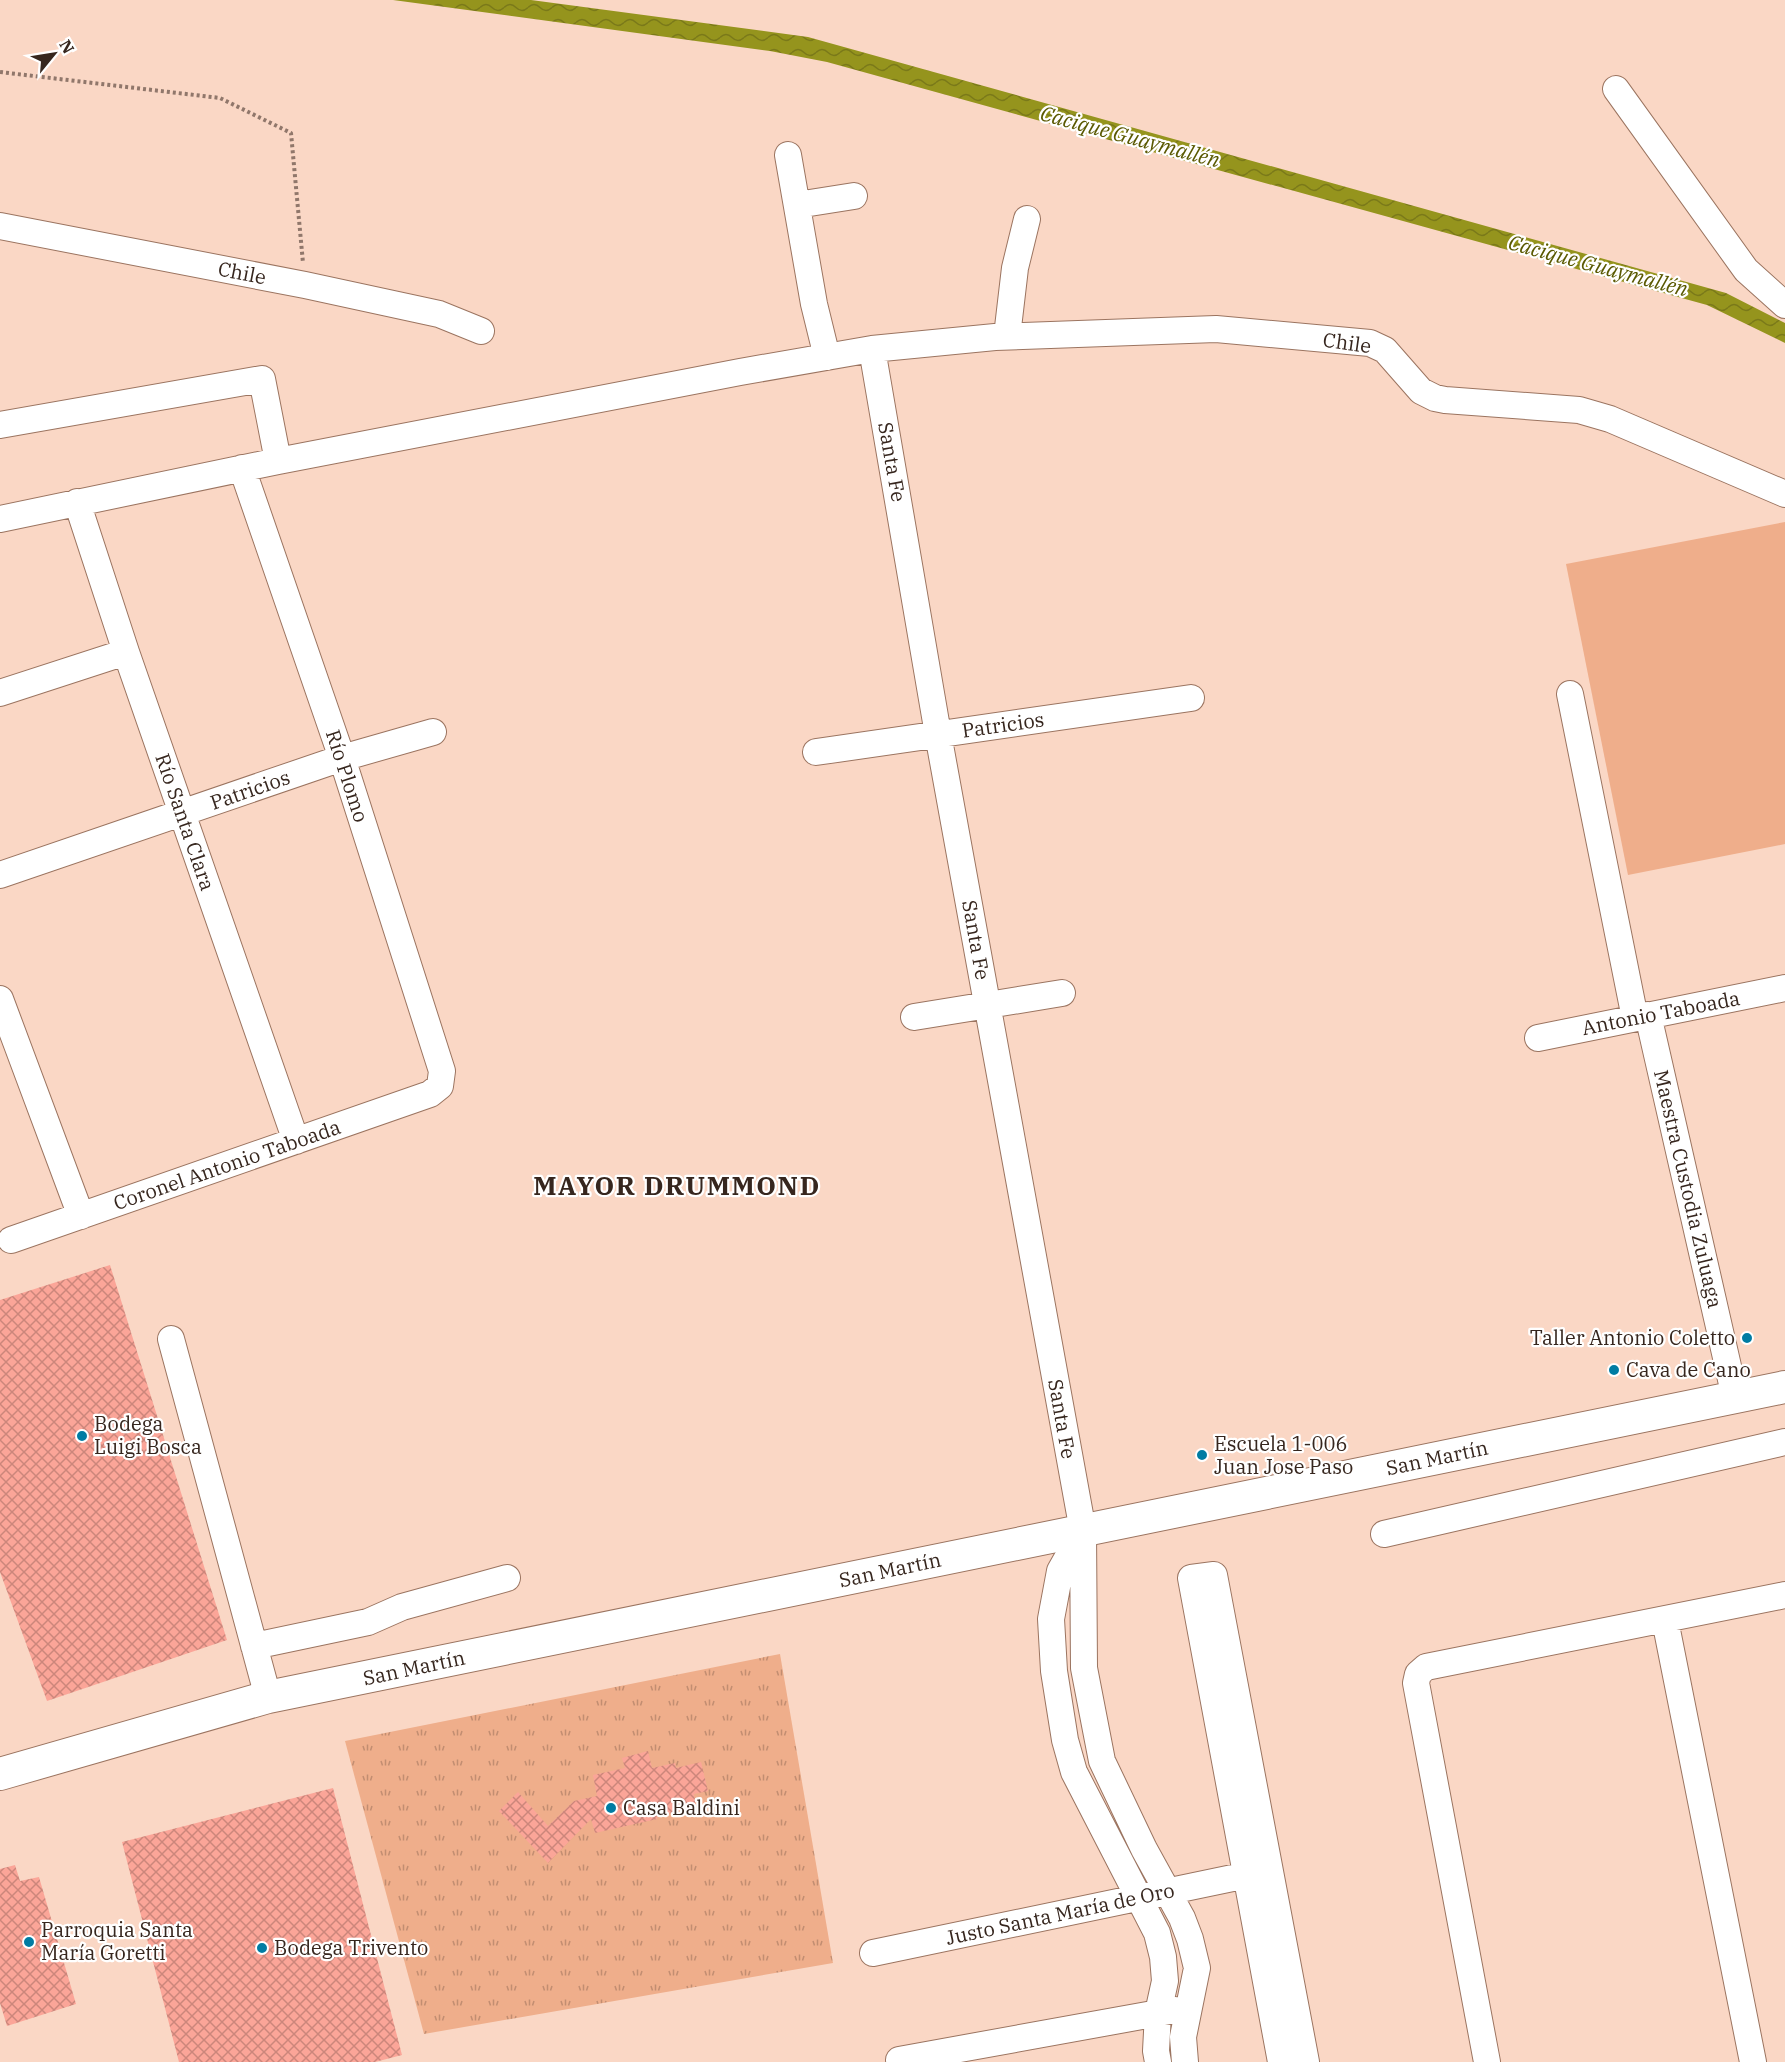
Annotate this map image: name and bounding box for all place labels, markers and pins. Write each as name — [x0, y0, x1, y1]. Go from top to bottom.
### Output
place label: Taller Antonio Coletto — [1530, 1324, 1735, 1351]
marker: Taller Antonio Coletto — [1740, 1331, 1754, 1345]
place label: Cava de Cano — [1626, 1356, 1751, 1383]
marker: Cava de Cano — [1607, 1363, 1621, 1377]
place label: Bodega Luigi Bosca — [94, 1410, 202, 1460]
marker: Bodega Luigi Bosca — [75, 1429, 89, 1443]
place label: Escuela 1-006 Juan Jose Paso — [1214, 1430, 1353, 1480]
marker: Escuela 1-006 Juan Jose Paso — [1195, 1448, 1209, 1462]
place label: Casa Baldini — [623, 1794, 740, 1821]
marker: Casa Baldini — [604, 1801, 618, 1815]
place label: Parroquia Santa María Goretti — [41, 1916, 193, 1966]
place label: Bodega Trivento — [274, 1934, 428, 1961]
marker: Parroquia Santa María Goretti — [22, 1935, 36, 1949]
marker: Bodega Trivento — [255, 1941, 269, 1955]

